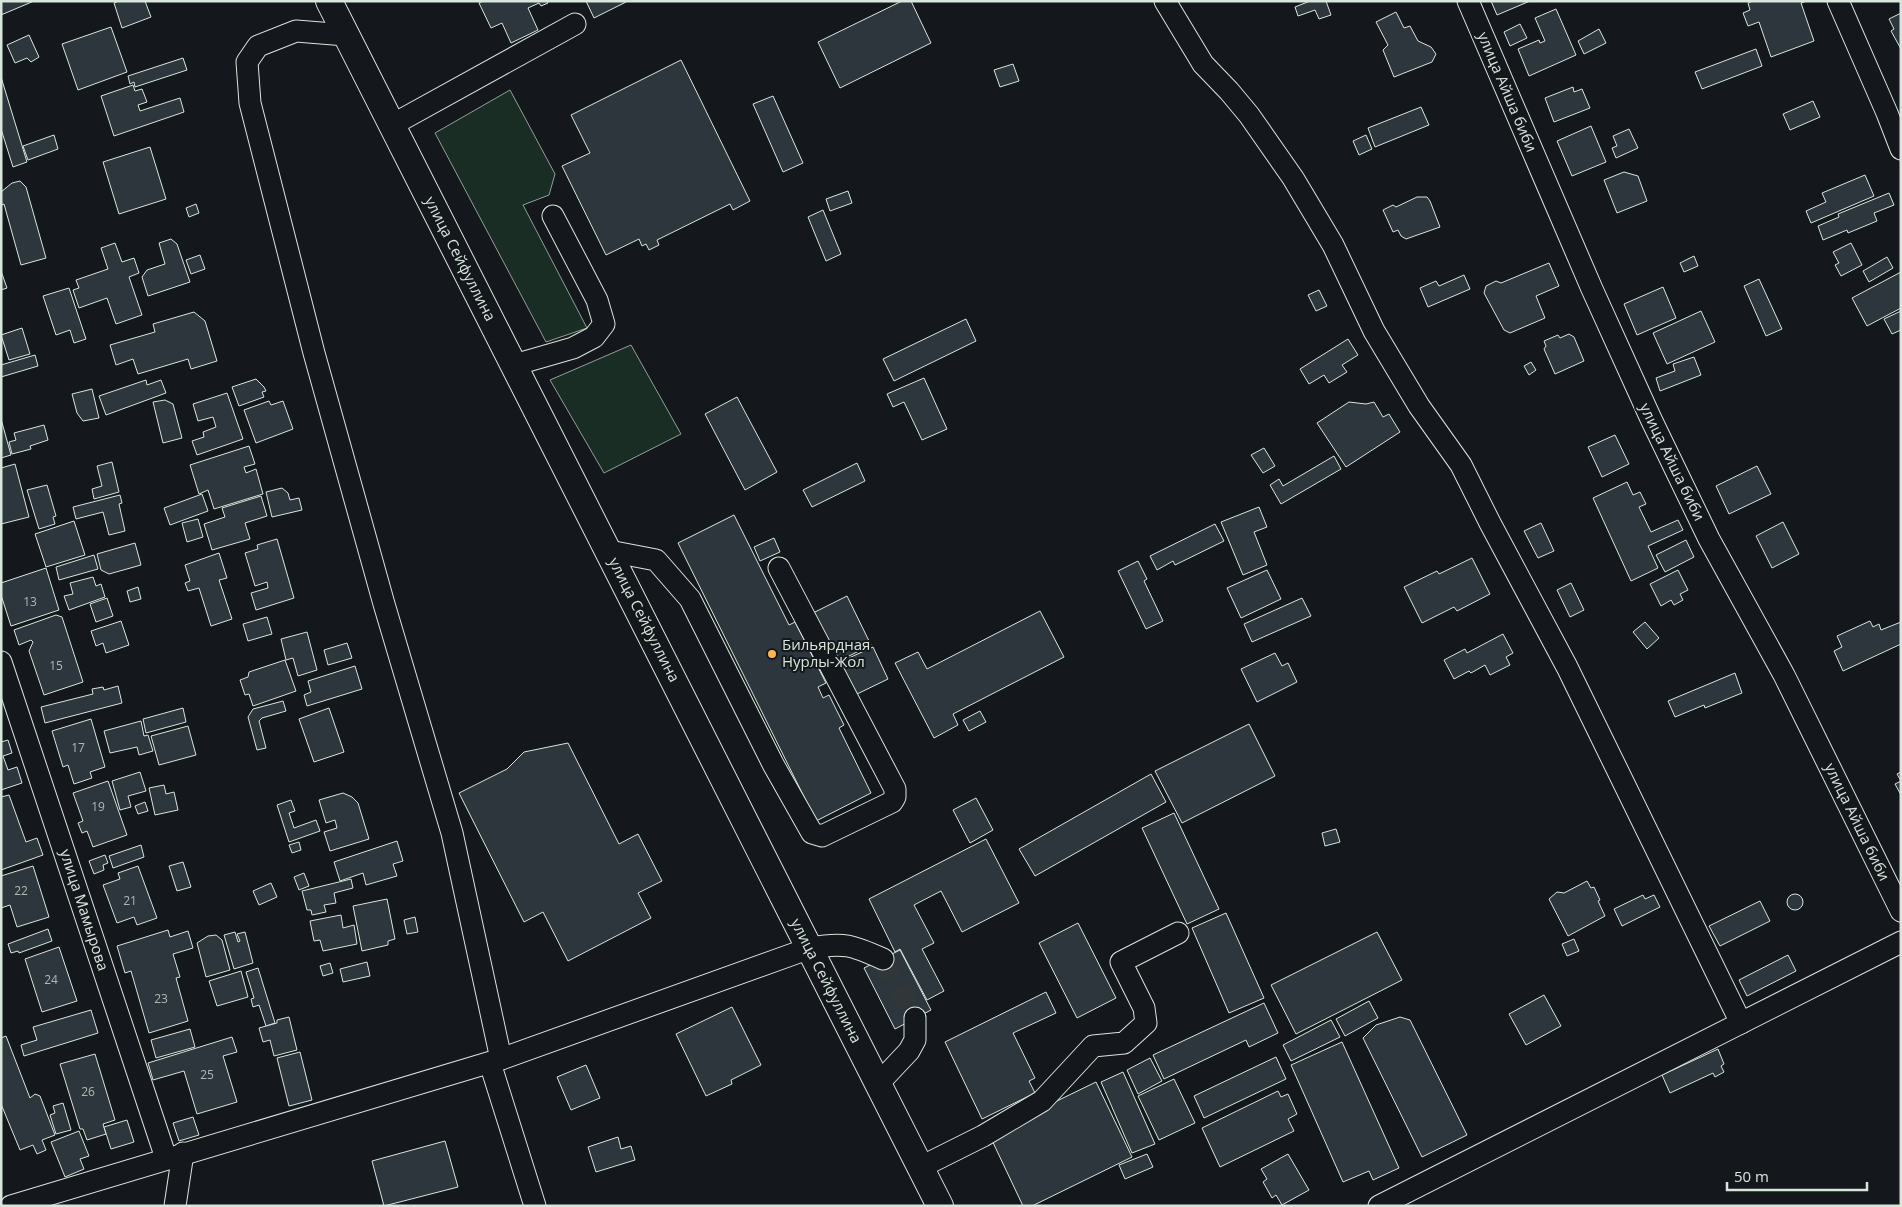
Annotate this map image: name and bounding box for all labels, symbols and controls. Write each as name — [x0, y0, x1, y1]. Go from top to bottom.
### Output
street label: улица Айша биби — [1474, 28, 1542, 155]
street label: улица Сейфуллина — [421, 193, 501, 324]
street label: улица Айша биби — [1636, 399, 1710, 524]
street label: улица Сейфуллина — [605, 554, 685, 685]
house number: 13 — [23, 593, 37, 610]
place label: Бильярдная Нурлы-Жол — [782, 634, 870, 671]
marker: Бильярдная Нурлы-Жол — [766, 648, 778, 660]
house number: 15 — [49, 657, 63, 674]
house number: 17 — [71, 739, 85, 756]
street label: улица Айша биби — [1821, 759, 1895, 884]
house number: 19 — [91, 798, 105, 815]
street label: улица Мамырова — [56, 846, 114, 973]
house number: 22 — [14, 882, 28, 899]
house number: 21 — [123, 892, 137, 909]
street label: улица Сейфуллина — [787, 915, 867, 1046]
house number: 24 — [44, 971, 58, 988]
house number: 23 — [154, 990, 168, 1007]
house number: 25 — [200, 1066, 214, 1083]
house number: 26 — [81, 1083, 95, 1100]
scale bar — [1727, 1160, 1867, 1192]
text: 50 m — [1734, 1166, 1769, 1186]

